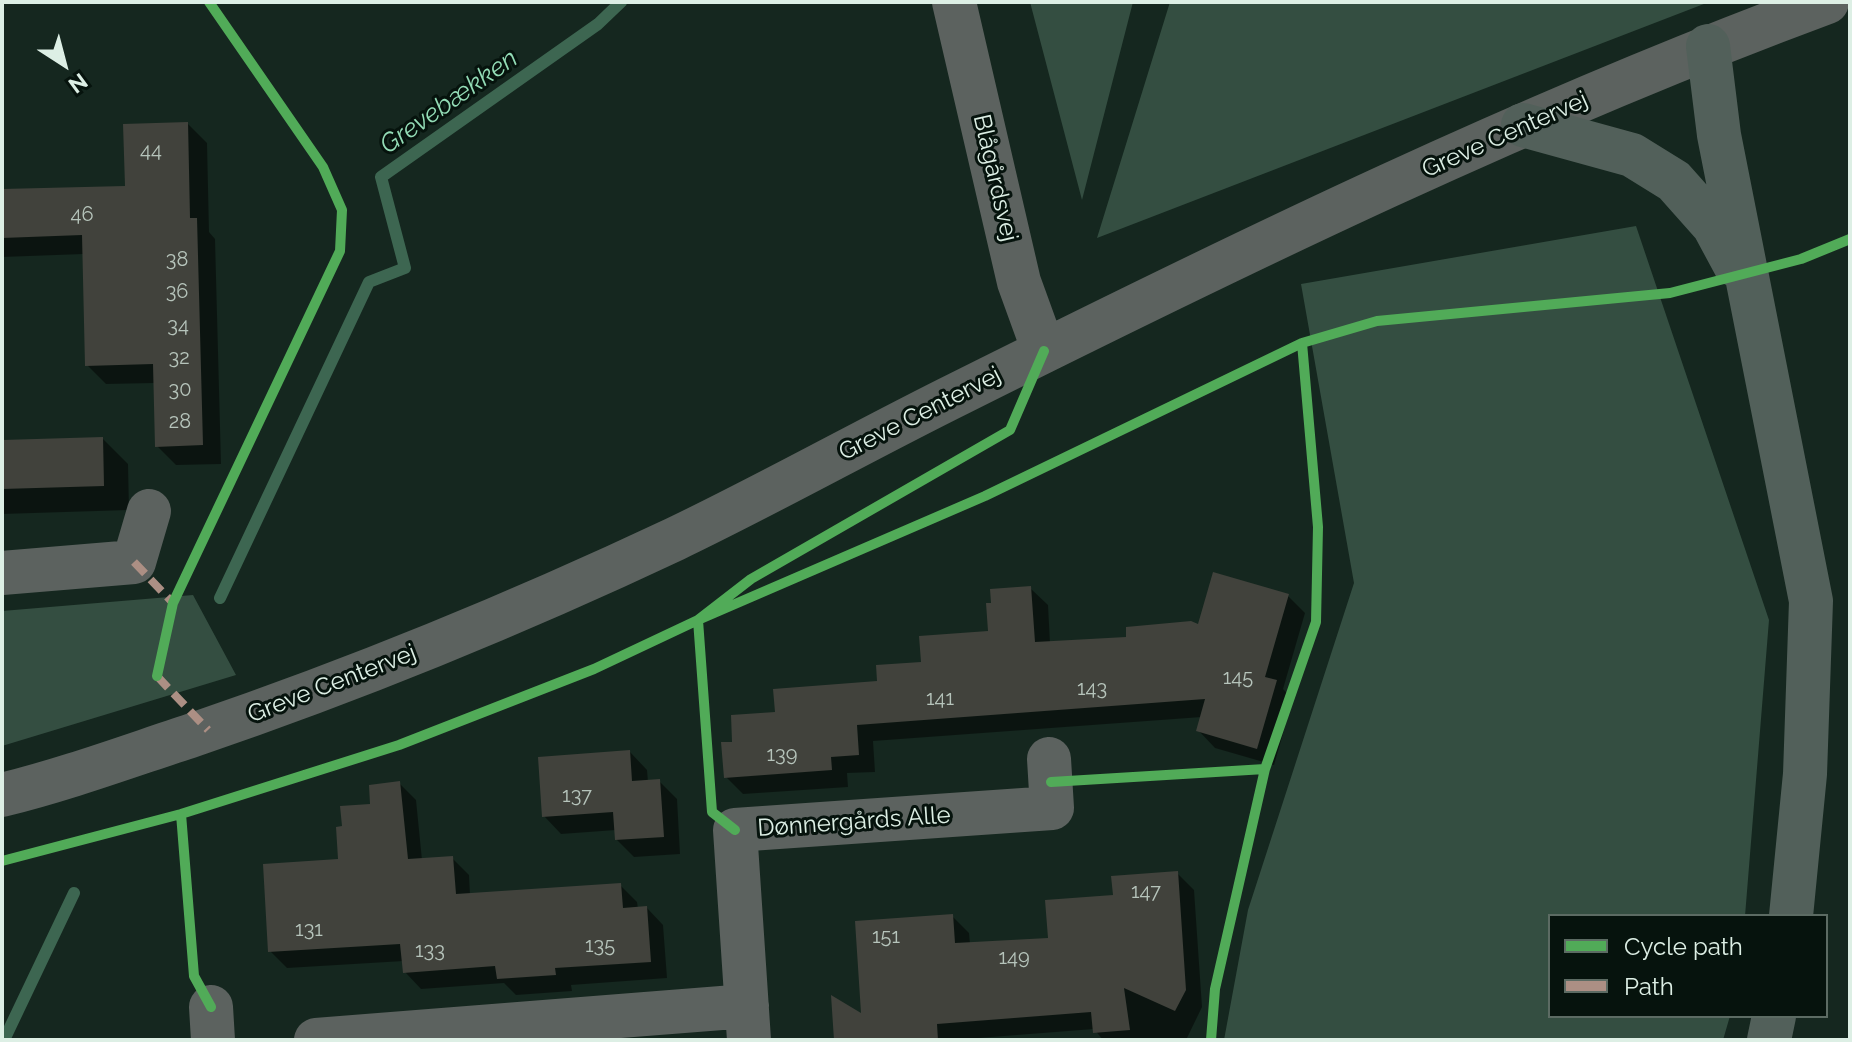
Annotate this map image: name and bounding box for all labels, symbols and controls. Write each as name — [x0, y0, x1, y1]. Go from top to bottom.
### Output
north arrow — [24, 24, 104, 104]
water label: Grevebækken — [374, 43, 524, 161]
text: N — [64, 68, 93, 99]
street label: Greve Centervej — [1418, 86, 1592, 184]
street label: Blågårdsvej — [966, 112, 1024, 244]
house number: 44 — [140, 139, 162, 163]
house number: 46 — [71, 203, 93, 227]
house number: 38 — [166, 248, 188, 272]
house number: 36 — [166, 280, 188, 304]
house number: 34 — [167, 314, 189, 338]
house number: 32 — [168, 346, 190, 370]
street label: Greve Centervej — [834, 361, 1006, 467]
house number: 30 — [169, 378, 191, 402]
house number: 28 — [169, 410, 191, 434]
street label: Greve Centervej — [244, 639, 420, 729]
house number: 145 — [1223, 666, 1253, 690]
house number: 143 — [1077, 677, 1107, 701]
house number: 141 — [926, 687, 954, 711]
house number: 139 — [767, 743, 797, 767]
house number: 137 — [562, 784, 592, 808]
street label: Dønnergårds Alle — [756, 801, 952, 843]
house number: 147 — [1131, 880, 1161, 904]
legend — [1548, 914, 1828, 1018]
house number: 131 — [295, 918, 323, 942]
house number: 151 — [872, 925, 900, 949]
text: Cycle path — [1624, 932, 1743, 961]
house number: 135 — [585, 934, 615, 958]
house number: 133 — [415, 939, 445, 963]
house number: 149 — [998, 946, 1030, 970]
text: Path — [1624, 972, 1674, 1001]

